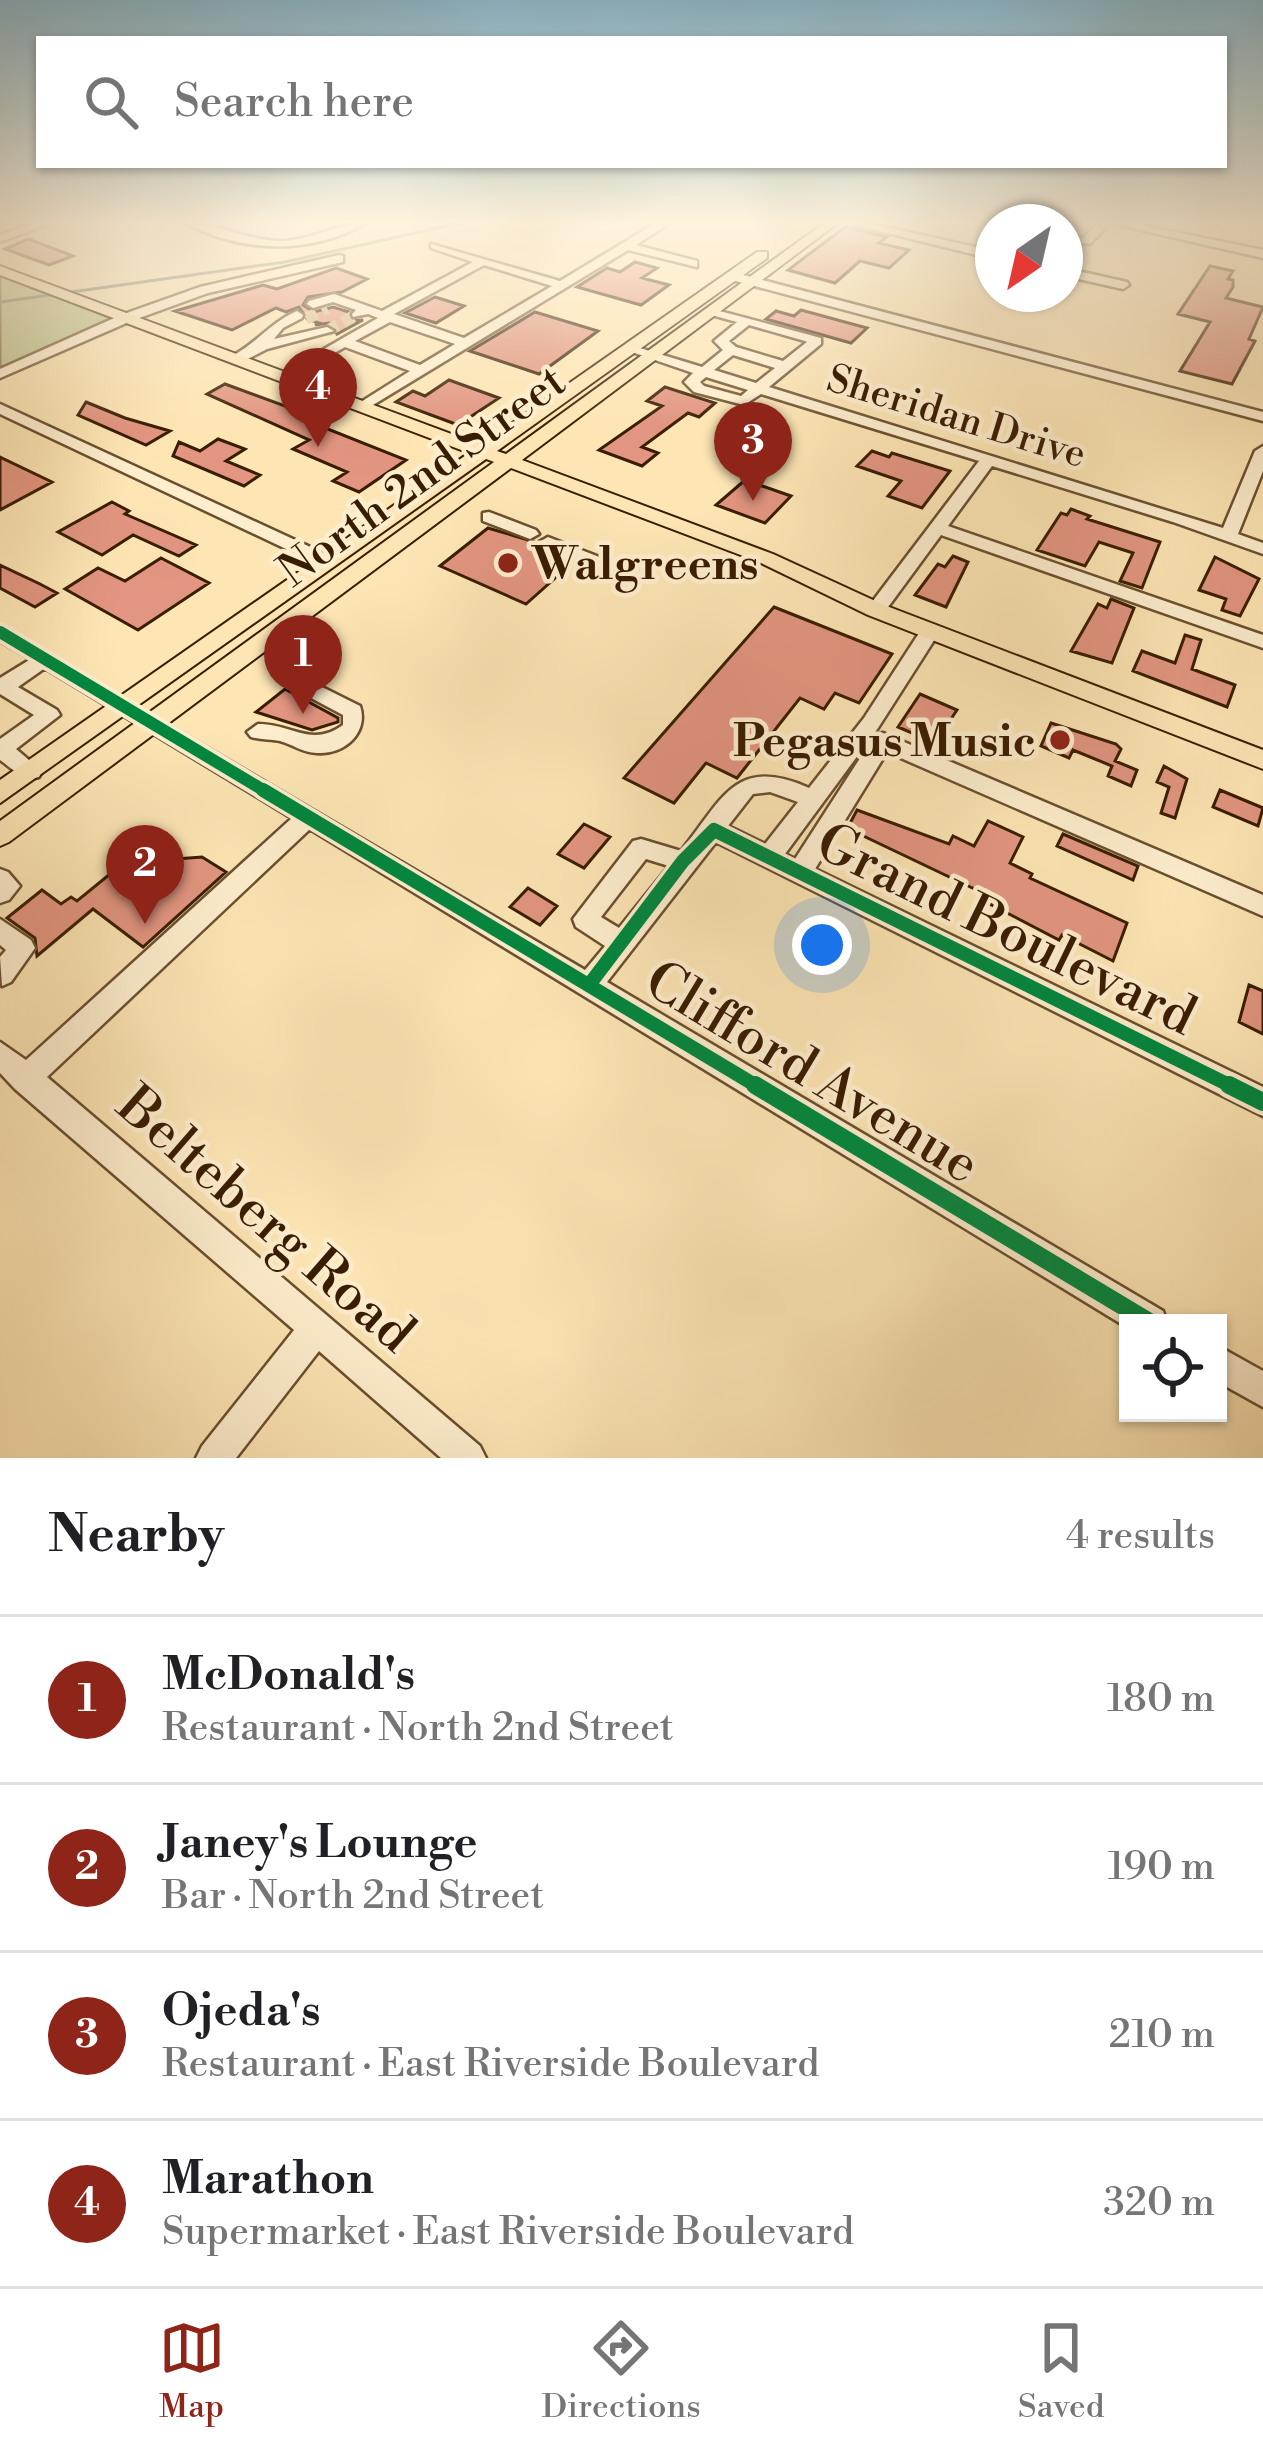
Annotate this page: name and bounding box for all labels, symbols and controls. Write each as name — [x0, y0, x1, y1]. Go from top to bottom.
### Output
search box — [36, 36, 1227, 168]
icon: search — [78, 69, 144, 135]
text: Search here — [174, 74, 414, 131]
north arrow — [975, 204, 1083, 312]
pin: 4 — [279, 348, 357, 447]
street label: North 2nd Street — [268, 354, 577, 600]
street label: Sheridan Drive — [821, 355, 1092, 480]
pin: 3 — [714, 402, 792, 501]
place label: Walgreens — [531, 537, 759, 594]
marker: Walgreens — [495, 550, 521, 576]
pin: 1 — [264, 615, 342, 714]
place label: Pegasus Music — [733, 714, 1036, 771]
marker: Pegasus Music — [1047, 727, 1073, 753]
street label: Grand Boulevard — [805, 809, 1207, 1052]
pin: 2 — [106, 825, 184, 924]
your location — [792, 915, 852, 975]
street label: Clifford Avenue — [632, 947, 991, 1200]
street label: Belteberg Road — [101, 1072, 428, 1368]
map controls — [1119, 1314, 1227, 1422]
button: locate — [1119, 1314, 1227, 1422]
text: Nearby — [48, 1504, 224, 1568]
text: 4 results — [1066, 1512, 1215, 1561]
text: McDonald's — [162, 1647, 415, 1704]
text: 1 — [78, 1675, 96, 1724]
text: 180 m — [1107, 1675, 1215, 1724]
text: Restaurant · North 2nd Street — [162, 1704, 674, 1753]
text: Janey's Lounge — [162, 1815, 478, 1872]
text: 2 — [75, 1843, 99, 1892]
text: 190 m — [1108, 1843, 1215, 1892]
text: Bar · North 2nd Street — [162, 1872, 544, 1921]
text: Ojeda's — [162, 1983, 321, 2040]
text: 3 — [75, 2011, 99, 2060]
text: 210 m — [1109, 2011, 1215, 2060]
text: Restaurant · East Riverside Boulevard — [162, 2040, 819, 2089]
text: Marathon — [162, 2151, 374, 2208]
text: 4 — [74, 2179, 100, 2228]
text: 320 m — [1103, 2179, 1215, 2228]
text: Supermarket · East Riverside Boulevard — [162, 2208, 854, 2257]
tab: Map — [159, 2315, 225, 2428]
tab: Directions — [542, 2315, 701, 2428]
tab: Saved — [1018, 2315, 1104, 2428]

